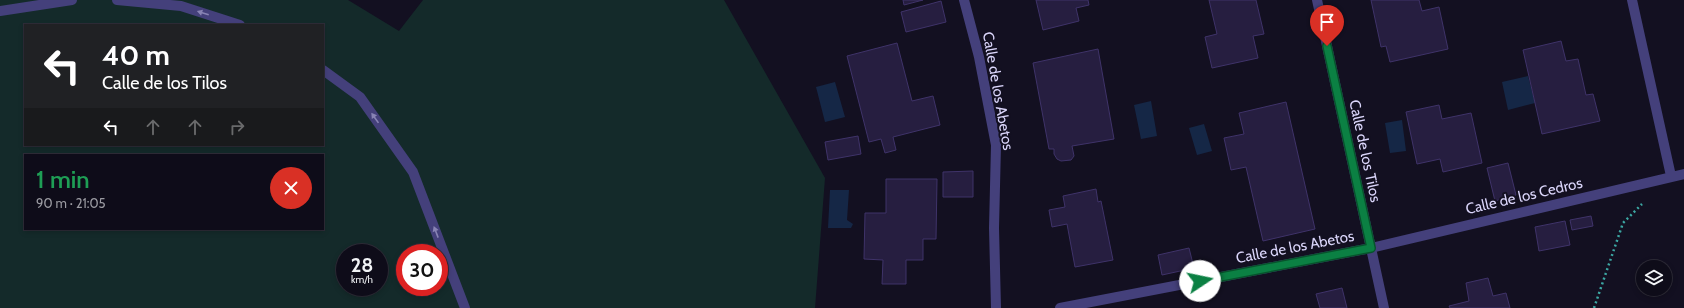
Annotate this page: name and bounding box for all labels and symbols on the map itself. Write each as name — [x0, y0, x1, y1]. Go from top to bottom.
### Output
pin — [1310, 5, 1344, 46]
one-way arrow — [197, 10, 209, 16]
street label: Calle de los Abetos — [979, 30, 1017, 152]
street label: Calle de los Tilos — [1345, 98, 1385, 204]
one-way arrow — [371, 113, 379, 124]
street label: Calle de los Cedros — [1464, 174, 1584, 218]
one-way arrow — [432, 226, 438, 238]
street label: Calle de los Abetos — [1234, 227, 1356, 267]
speed limit sign: 30 — [396, 244, 448, 296]
position arrow — [1179, 260, 1221, 302]

